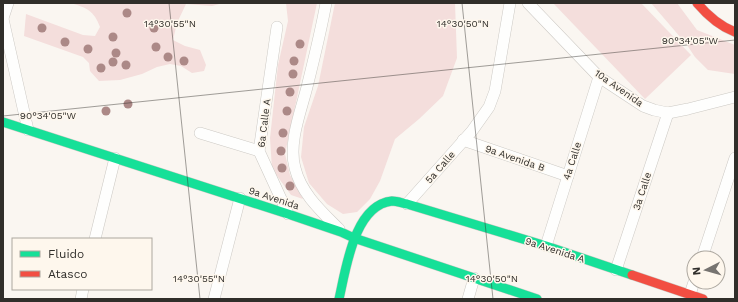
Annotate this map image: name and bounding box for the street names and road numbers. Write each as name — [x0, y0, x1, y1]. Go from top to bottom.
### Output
street label: 10a Avenida — [593, 67, 646, 109]
street label: 6a Calle A — [256, 98, 272, 148]
street label: 4a Calle — [561, 140, 583, 181]
street label: 9a Avenida B — [484, 143, 546, 173]
street label: 5a Calle — [423, 148, 457, 185]
street label: 3a Calle — [631, 171, 653, 211]
street label: 9a Avenida — [247, 185, 301, 211]
street label: 9a Avenida A — [524, 235, 587, 265]

